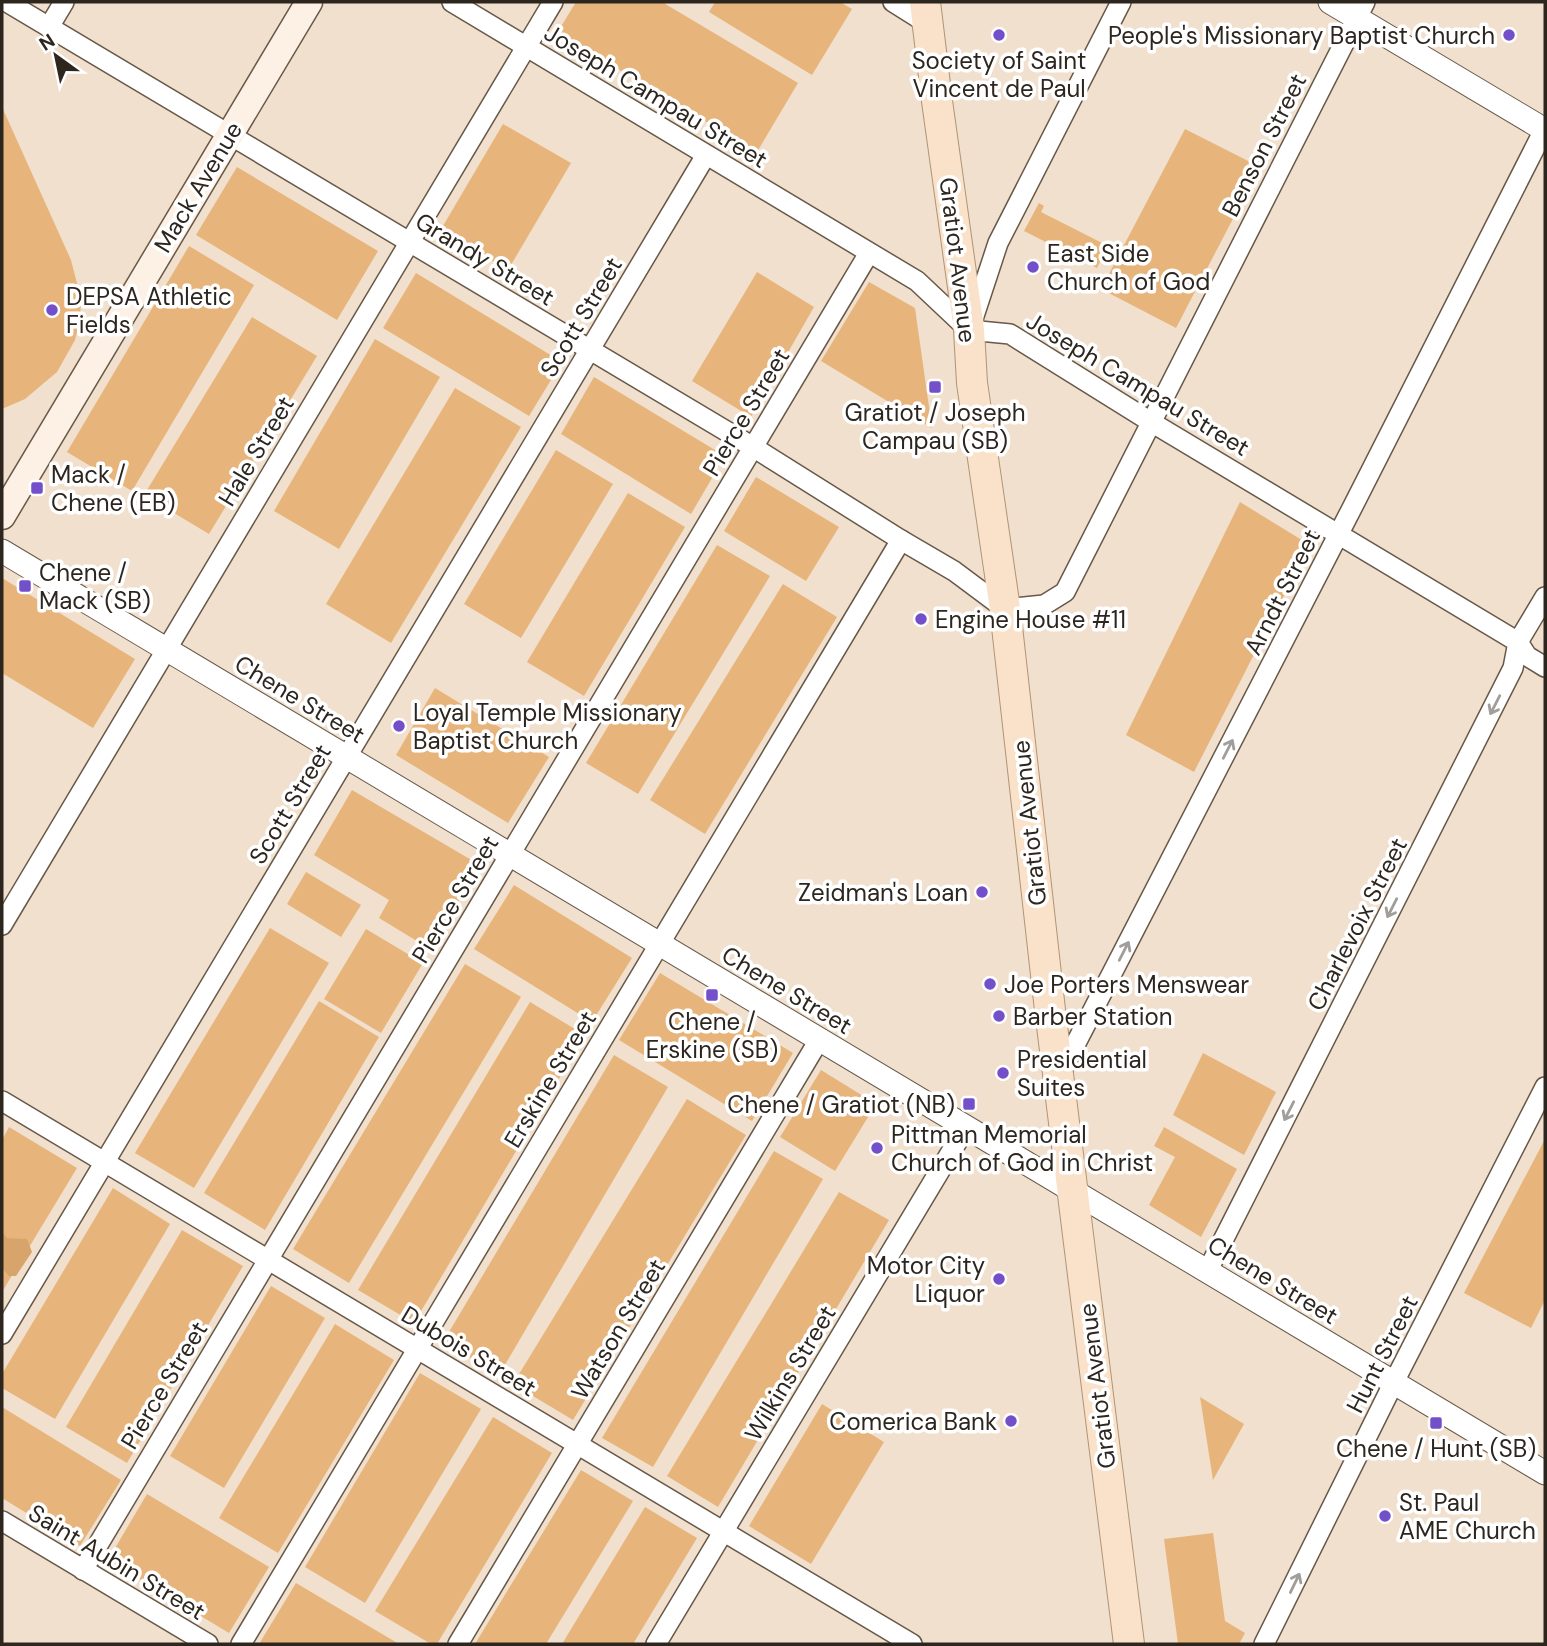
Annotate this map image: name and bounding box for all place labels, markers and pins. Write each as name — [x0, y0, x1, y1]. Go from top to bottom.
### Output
place label: People's Missionary Baptist Church — [1108, 20, 1495, 51]
marker: Society of Saint Vincent de Paul — [991, 27, 1007, 43]
marker: People's Missionary Baptist Church — [1501, 27, 1517, 43]
place label: Society of Saint Vincent de Paul — [912, 45, 1086, 104]
place label: East Side Church of God — [1047, 238, 1210, 297]
marker: East Side Church of God — [1025, 259, 1041, 275]
place label: DEPSA Athletic Fields — [66, 281, 232, 340]
marker: DEPSA Athletic Fields — [44, 302, 60, 318]
marker: Gratiot / Joseph Campau (SB) — [927, 379, 943, 395]
place label: Gratiot / Joseph Campau (SB) — [844, 397, 1026, 456]
place label: Mack / Chene (EB) — [51, 459, 175, 518]
marker: Mack / Chene (EB) — [29, 480, 45, 496]
place label: Chene / Mack (SB) — [39, 557, 151, 616]
marker: Chene / Mack (SB) — [17, 578, 33, 594]
place label: Engine House #11 — [935, 604, 1126, 635]
marker: Engine House #11 — [913, 611, 929, 627]
place label: Loyal Temple Missionary Baptist Church — [413, 697, 682, 756]
marker: Loyal Temple Missionary Baptist Church — [391, 718, 407, 734]
place label: Zeidman's Loan — [798, 877, 968, 908]
marker: Zeidman's Loan — [974, 884, 990, 900]
place label: Joe Porters Menswear — [1004, 969, 1249, 1000]
marker: Joe Porters Menswear — [982, 976, 998, 992]
marker: Chene / Erskine (SB) — [704, 987, 720, 1003]
place label: Barber Station — [1013, 1001, 1173, 1032]
place label: Chene / Erskine (SB) — [646, 1006, 778, 1065]
marker: Barber Station — [991, 1008, 1007, 1024]
place label: Presidential Suites — [1017, 1044, 1147, 1103]
marker: Presidential Suites — [995, 1065, 1011, 1081]
place label: Chene / Gratiot (NB) — [727, 1089, 955, 1120]
marker: Chene / Gratiot (NB) — [961, 1096, 977, 1112]
place label: Pittman Memorial Church of God in Christ — [891, 1119, 1153, 1178]
marker: Pittman Memorial Church of God in Christ — [869, 1140, 885, 1156]
place label: Motor City Liquor — [867, 1250, 985, 1309]
marker: Motor City Liquor — [991, 1271, 1007, 1287]
place label: Comerica Bank — [829, 1406, 997, 1437]
marker: Comerica Bank — [1003, 1413, 1019, 1429]
marker: Chene / Hunt (SB) — [1428, 1415, 1444, 1431]
place label: Chene / Hunt (SB) — [1336, 1433, 1536, 1464]
place label: St. Paul AME Church — [1399, 1487, 1536, 1546]
marker: St. Paul AME Church — [1377, 1508, 1393, 1524]

